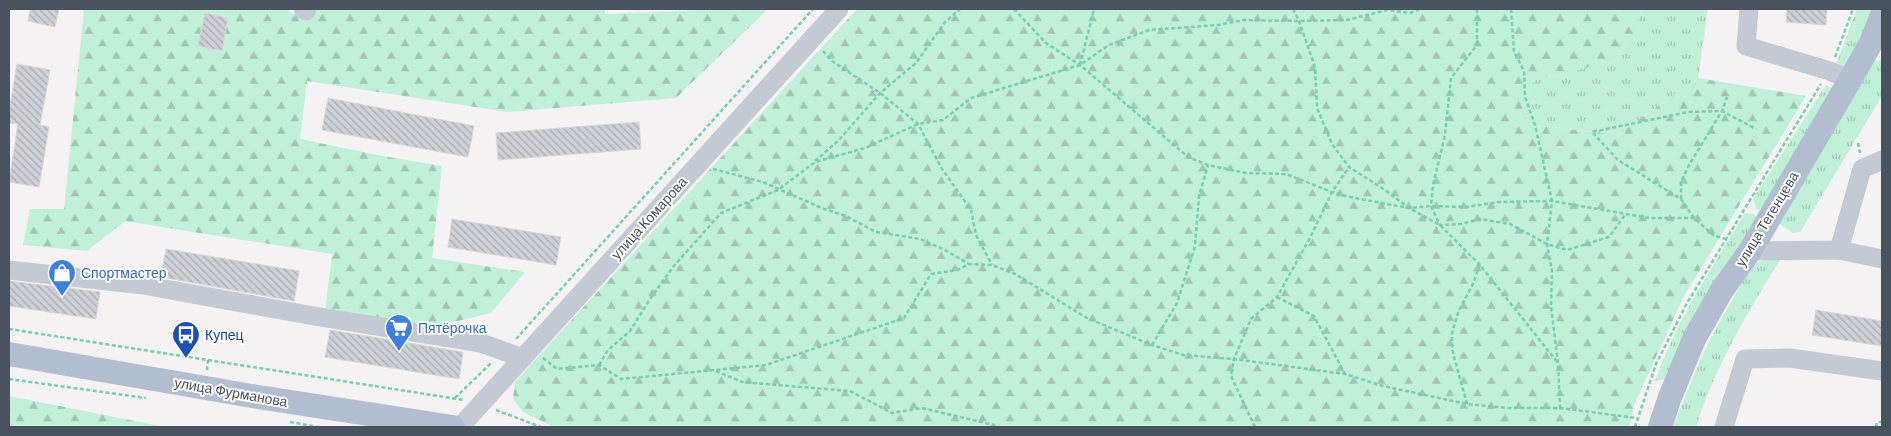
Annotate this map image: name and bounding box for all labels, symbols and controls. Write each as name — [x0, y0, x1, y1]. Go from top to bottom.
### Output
street label: улица Тегенцева — [1732, 168, 1802, 269]
street label: улица Комарова — [607, 173, 690, 262]
shop icon: Спортмастер — [47, 258, 77, 297]
place label: Спортмастер — [81, 264, 167, 281]
supermarket icon: Пятёрочка — [384, 313, 414, 352]
place label: Пятёрочка — [418, 319, 487, 336]
bus stop icon: Купец — [171, 320, 201, 359]
place label: Купец — [205, 326, 244, 343]
street label: улица Фурманова — [173, 373, 289, 410]

